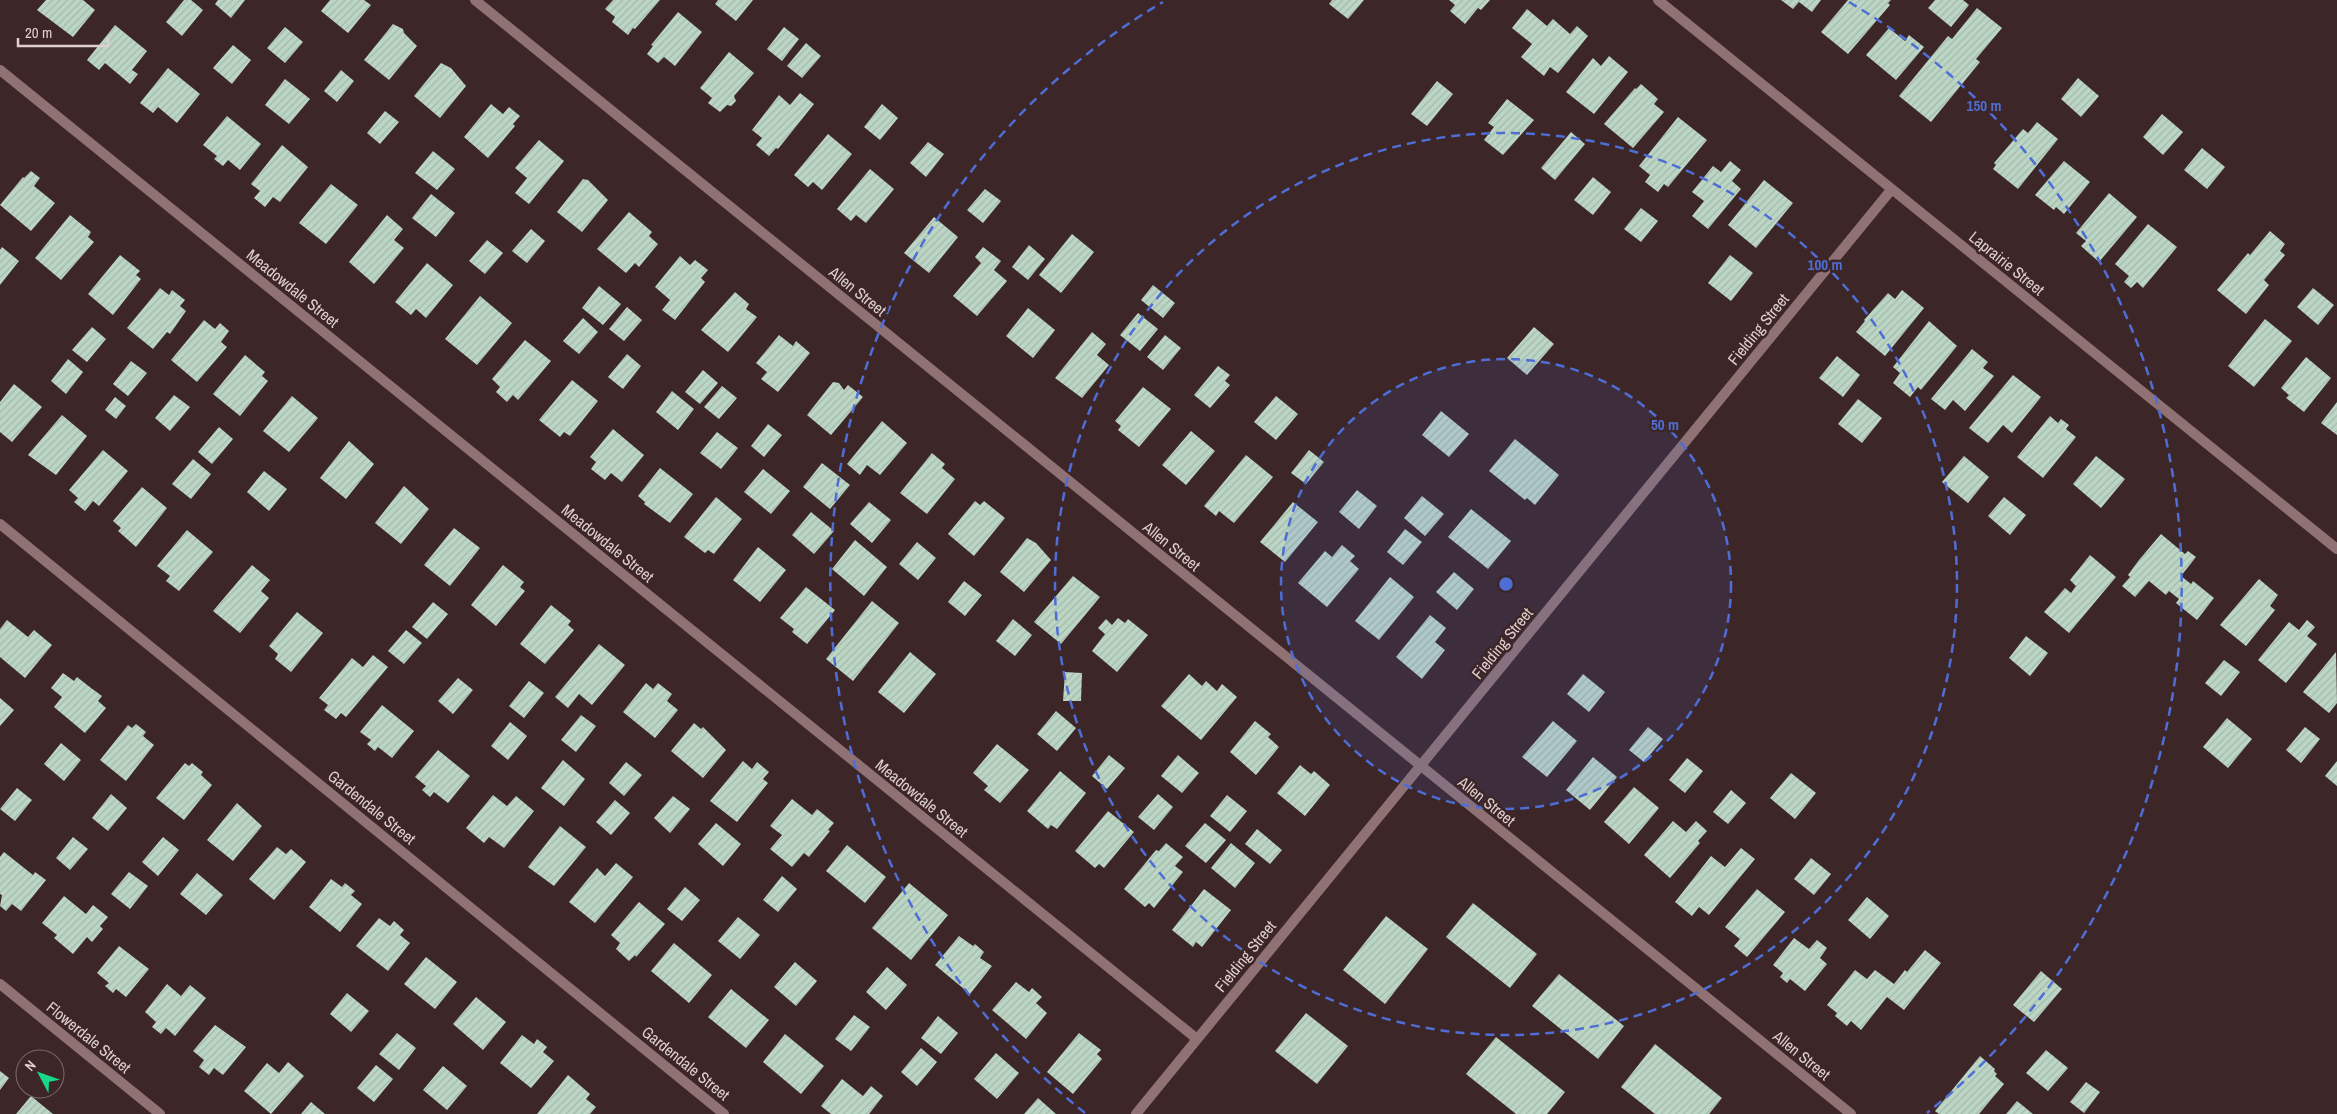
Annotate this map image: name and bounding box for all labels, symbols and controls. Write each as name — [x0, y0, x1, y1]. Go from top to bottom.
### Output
scale bar — [18, 15, 108, 47]
text: 20 m — [25, 22, 52, 43]
text: 150 m — [1967, 95, 2001, 116]
street label: Laprairie Street — [1965, 226, 2050, 300]
street label: Meadowdale Street — [242, 244, 344, 332]
text: 100 m — [1808, 254, 1842, 275]
street label: Allen Street — [824, 260, 892, 321]
street label: Fielding Street — [1722, 288, 1794, 369]
text: 50 m — [1651, 414, 1679, 435]
street label: Meadowdale Street — [557, 499, 659, 587]
street label: Allen Street — [1138, 515, 1206, 576]
centre of rings — [1497, 575, 1515, 593]
street label: Fielding Street — [1466, 602, 1538, 683]
street label: Meadowdale Street — [871, 754, 973, 842]
street label: Gardendale Street — [323, 765, 421, 850]
street label: Allen Street — [1453, 770, 1521, 831]
street label: Fielding Street — [1209, 915, 1281, 996]
street label: Flowerdale Street — [42, 996, 136, 1078]
street label: Gardendale Street — [637, 1021, 735, 1106]
street label: Allen Street — [1768, 1024, 1836, 1085]
north arrow — [15, 1049, 65, 1099]
text: N — [21, 1056, 40, 1075]

